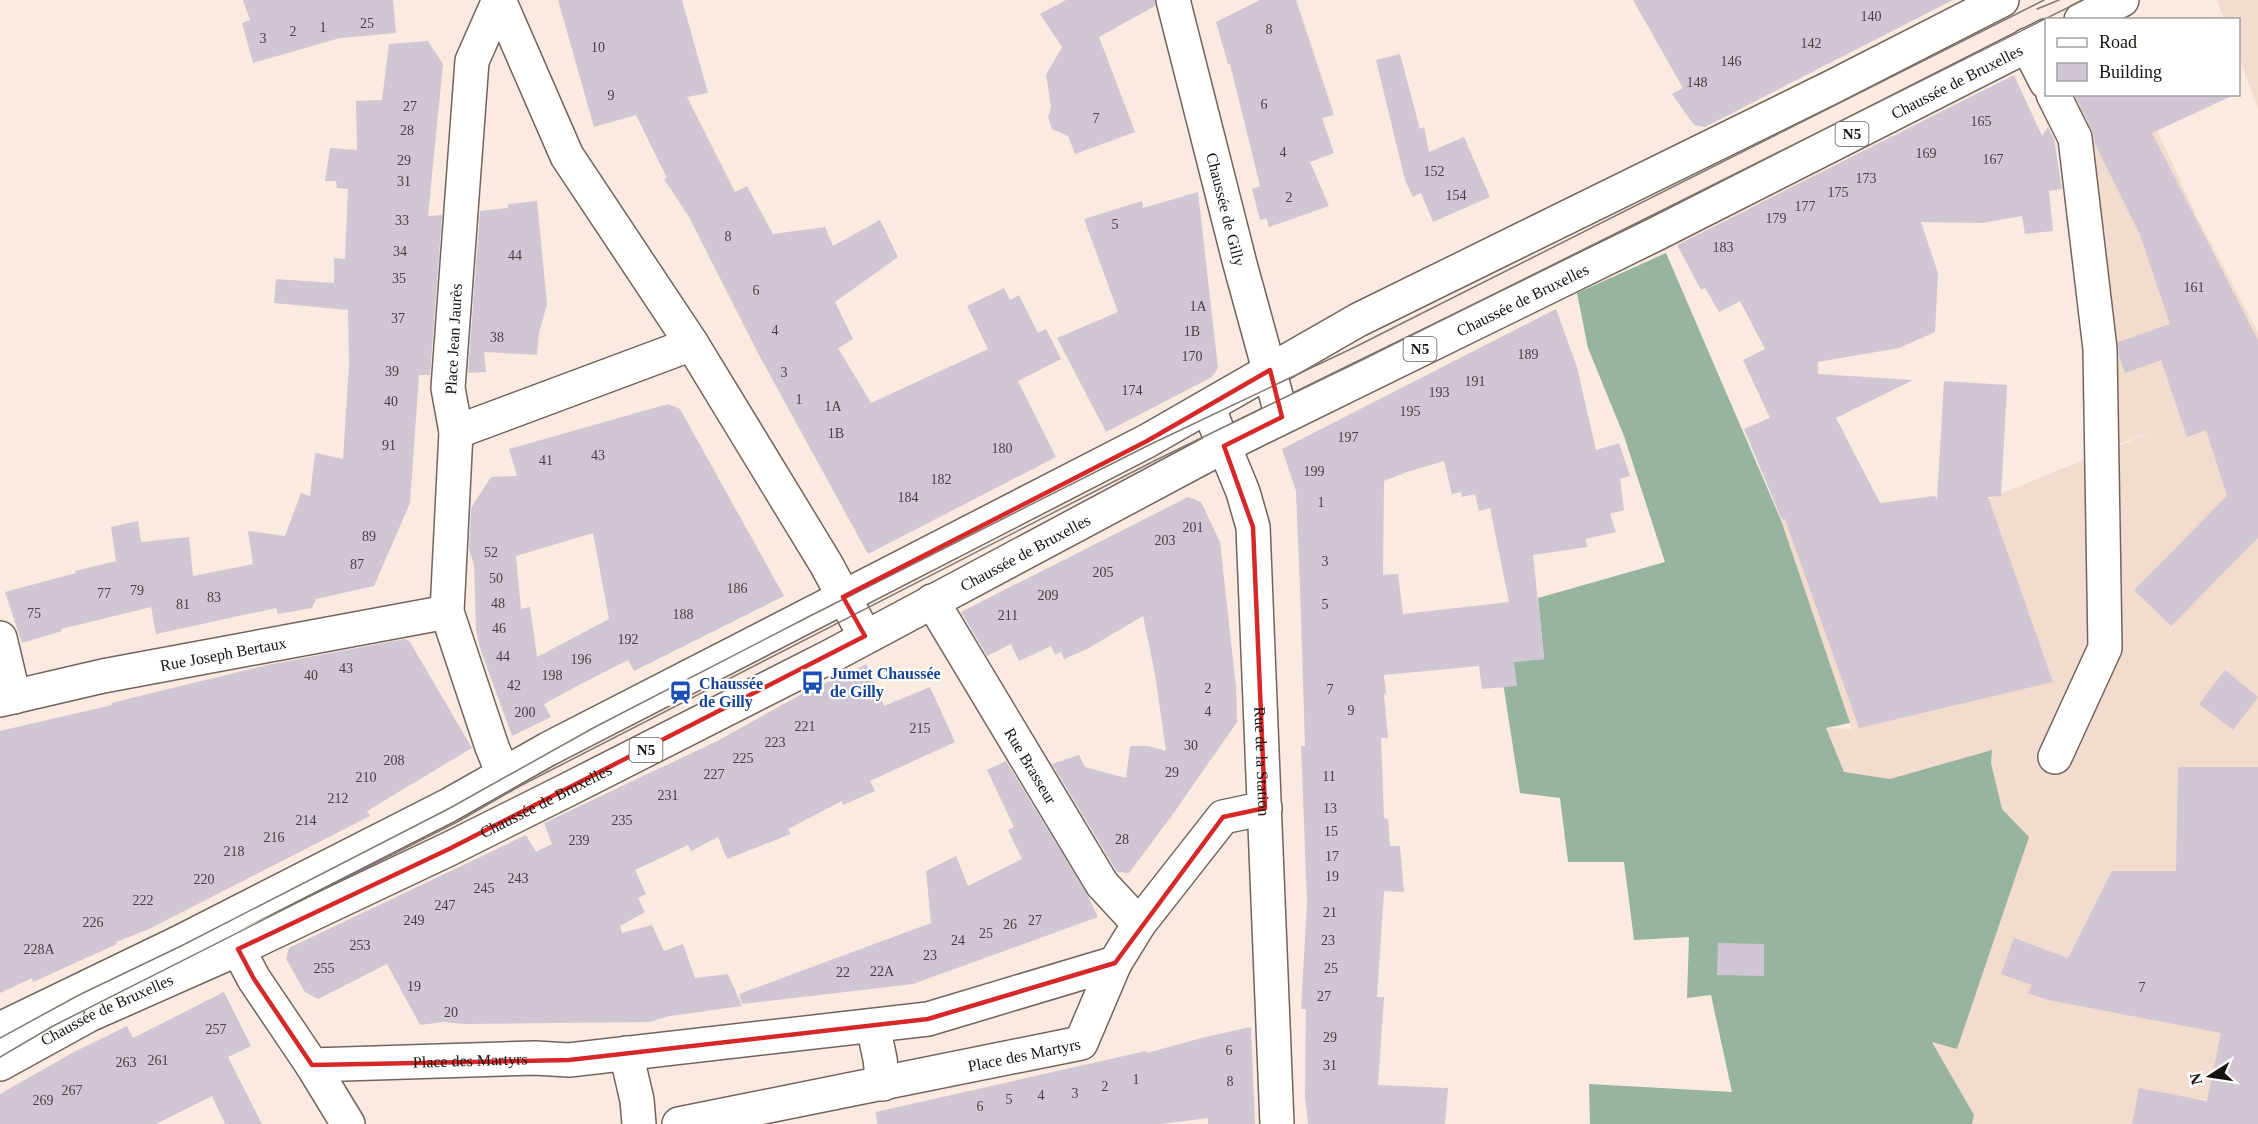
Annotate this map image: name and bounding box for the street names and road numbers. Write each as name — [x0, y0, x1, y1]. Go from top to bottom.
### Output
street label: Chaussée de Bruxelles — [1888, 41, 2025, 122]
road number: N5 — [1836, 122, 1868, 146]
street label: Chaussée de Gilly — [1203, 151, 1248, 268]
street label: Chaussée de Bruxelles — [1454, 260, 1591, 340]
street label: Place Jean Jaurès — [442, 283, 465, 395]
road number: N5 — [1404, 337, 1436, 361]
street label: Chaussée de Bruxelles — [957, 511, 1093, 594]
street label: Rue Joseph Bertaux — [159, 634, 288, 674]
street label: Rue de la Station — [1251, 706, 1273, 817]
street label: Rue Brasseur — [1001, 725, 1060, 808]
road number: N5 — [630, 738, 662, 762]
street label: Chaussée de Bruxelles — [477, 761, 614, 841]
street label: Chaussée de Bruxelles — [38, 971, 176, 1049]
street label: Place des Martyrs — [966, 1035, 1082, 1075]
street label: Place des Martyrs — [413, 1050, 528, 1071]

